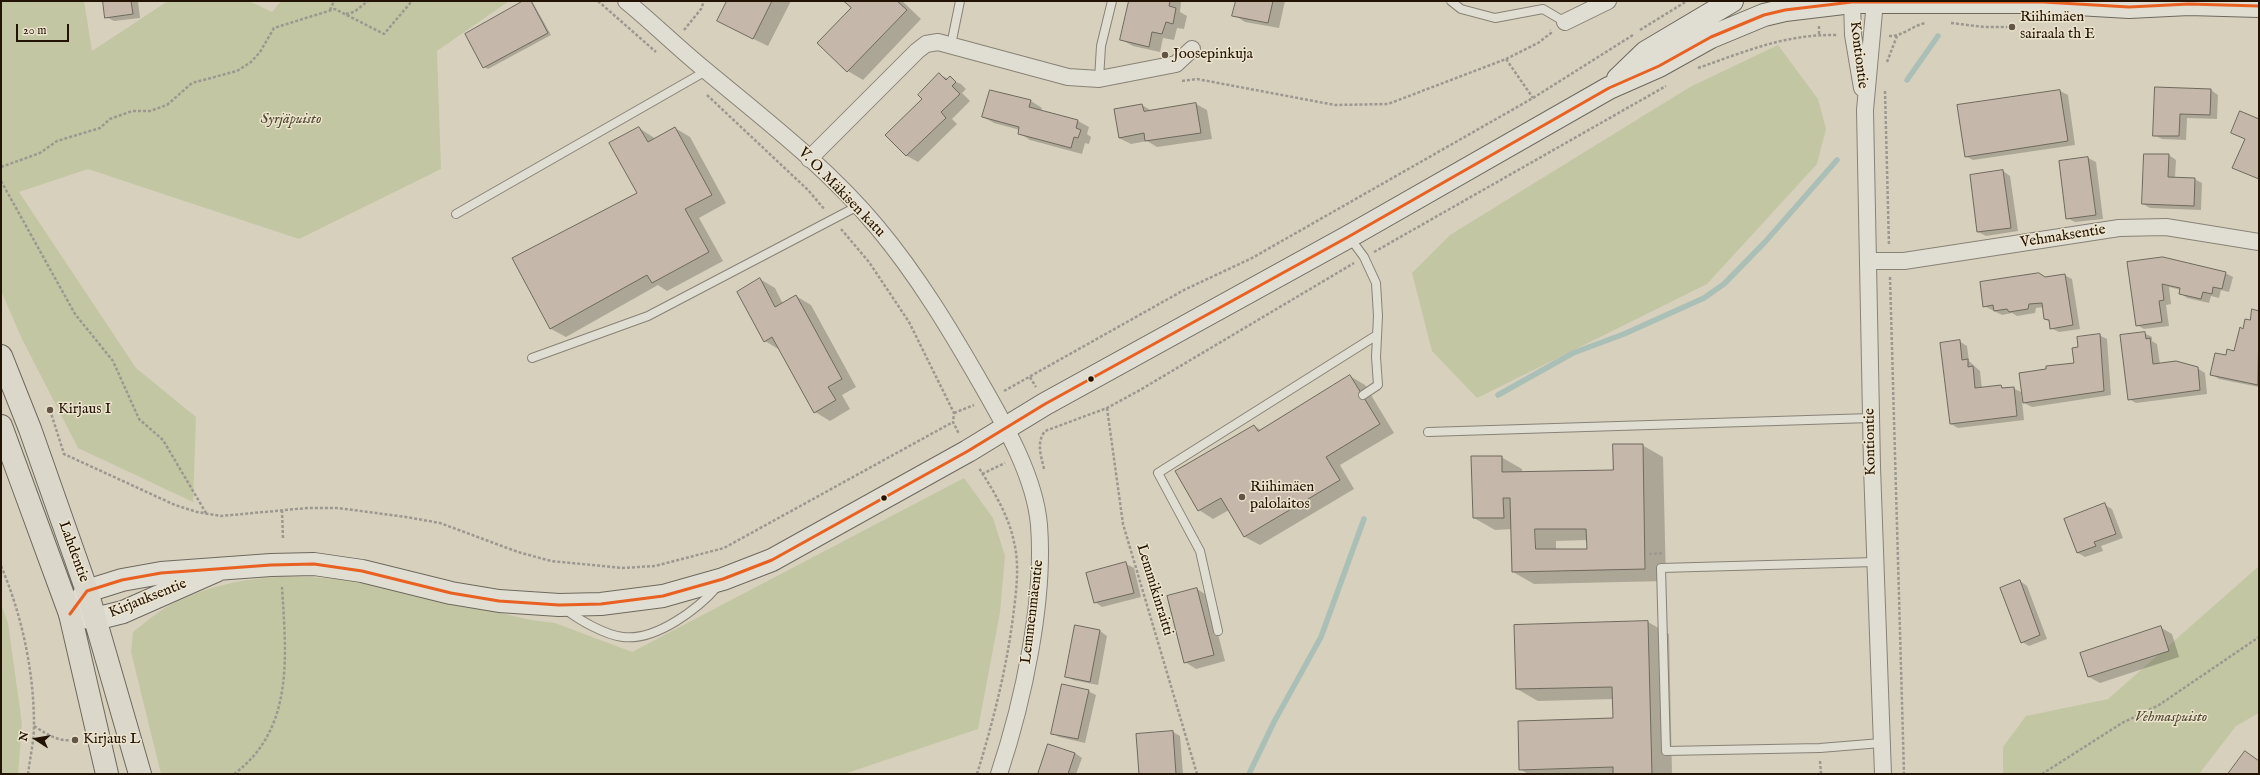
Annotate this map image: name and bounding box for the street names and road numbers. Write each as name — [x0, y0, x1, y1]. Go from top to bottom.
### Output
street label: Kontiontie — [1845, 20, 1871, 90]
street label: V. O. Mäkisen katu — [794, 144, 888, 242]
street label: Vehmaksentie — [2019, 221, 2107, 253]
street label: Kontiontie — [1861, 408, 1881, 476]
street label: Lahdentie — [54, 519, 92, 585]
street label: Lemmikinraitti — [1131, 542, 1177, 638]
street label: Lemmenmäentie — [1018, 559, 1048, 665]
street label: Kirjauksentie — [106, 575, 190, 623]

